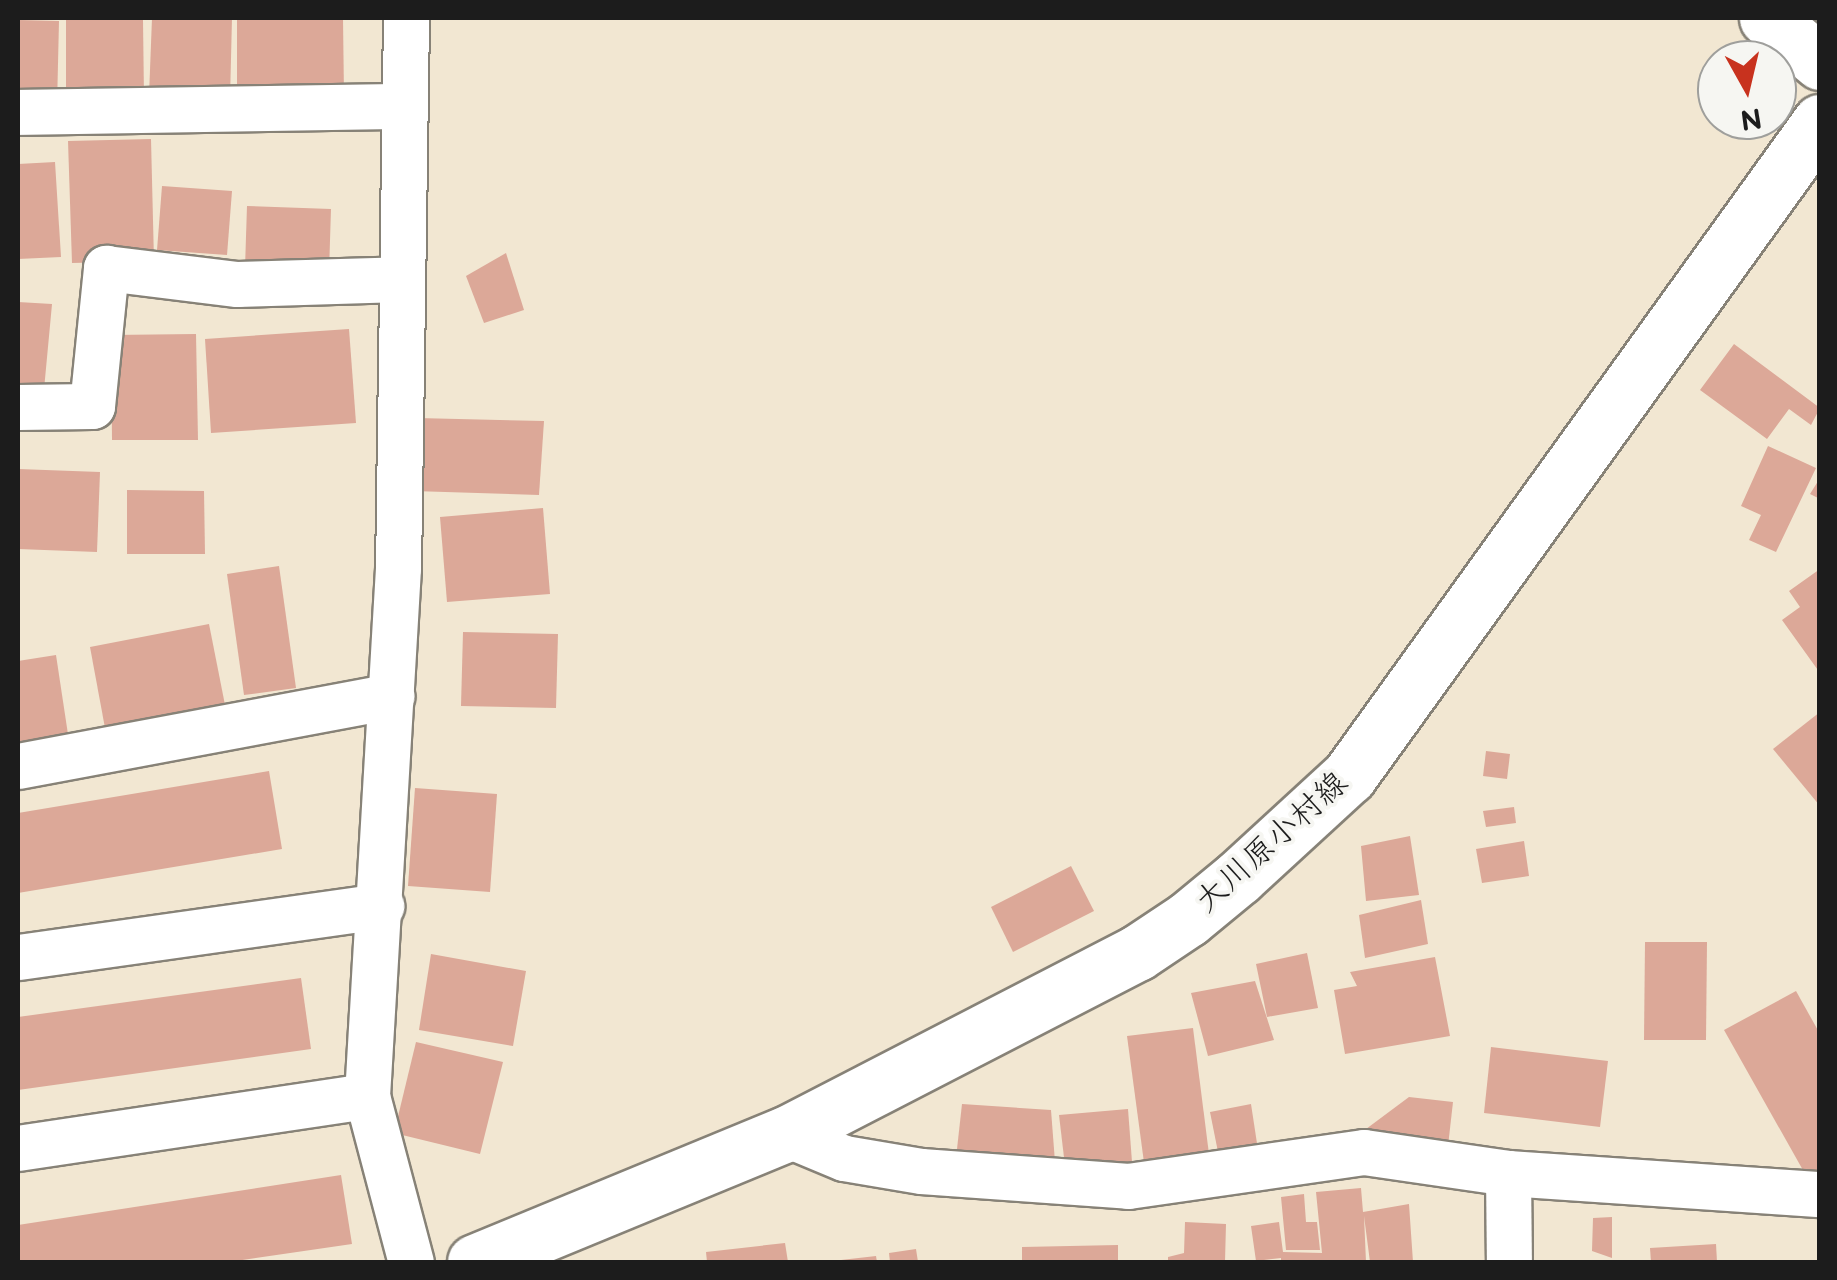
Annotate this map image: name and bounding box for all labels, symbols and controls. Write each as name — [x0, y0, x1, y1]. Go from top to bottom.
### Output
north arrow — [1697, 40, 1797, 140]
text: N — [1738, 100, 1764, 136]
street label: 大川原小村線 — [1188, 764, 1356, 922]

